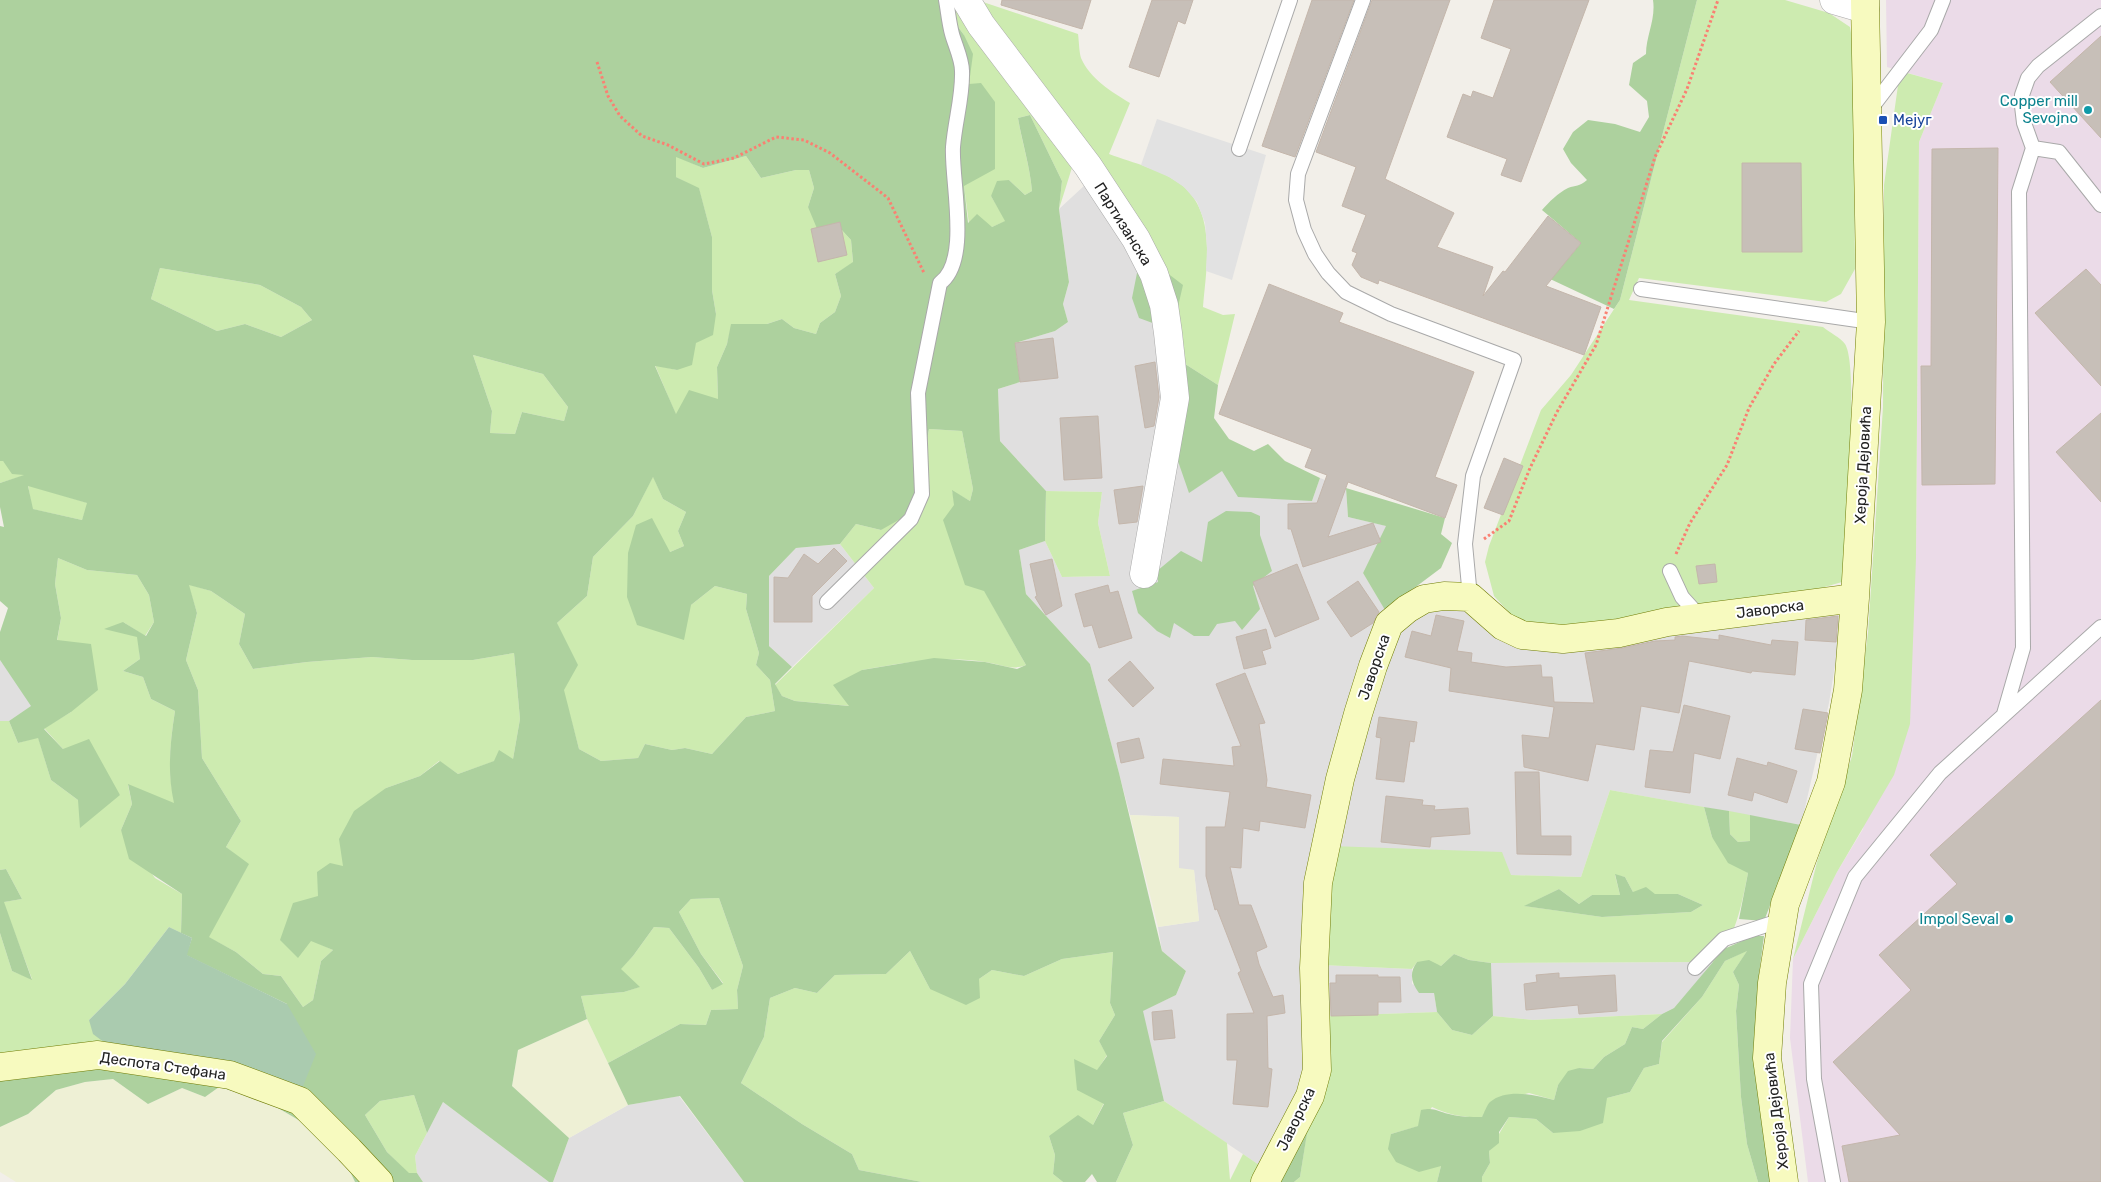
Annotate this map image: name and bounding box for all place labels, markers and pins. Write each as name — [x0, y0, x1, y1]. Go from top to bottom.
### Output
place label: Copper mill Sevojno — [2000, 92, 2078, 127]
marker: Copper mill Sevojno — [2082, 104, 2094, 116]
place label: Мејуг — [1893, 111, 1932, 129]
marker: Мејуг — [1877, 114, 1889, 126]
place label: Impol Seval — [1919, 910, 1999, 928]
marker: Impol Seval — [2003, 913, 2015, 925]

